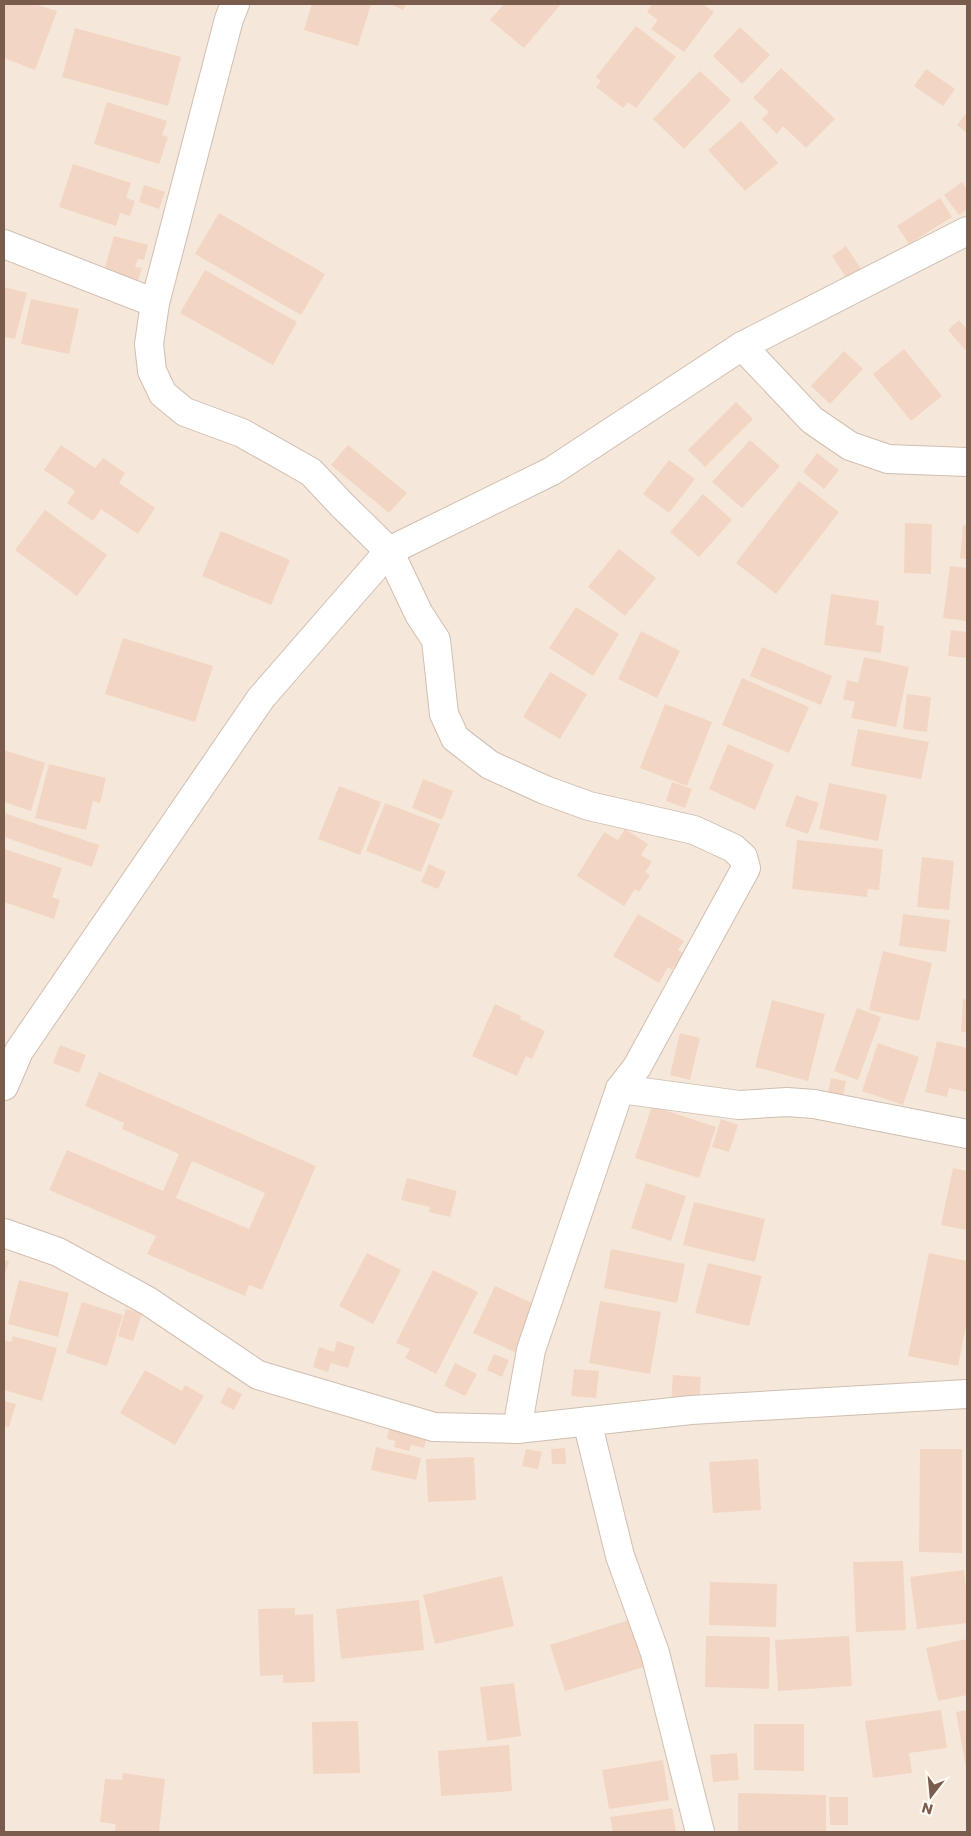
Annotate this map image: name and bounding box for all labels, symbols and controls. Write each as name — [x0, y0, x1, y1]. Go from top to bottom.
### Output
north arrow — [906, 1771, 956, 1821]
text: N — [920, 1797, 935, 1820]

